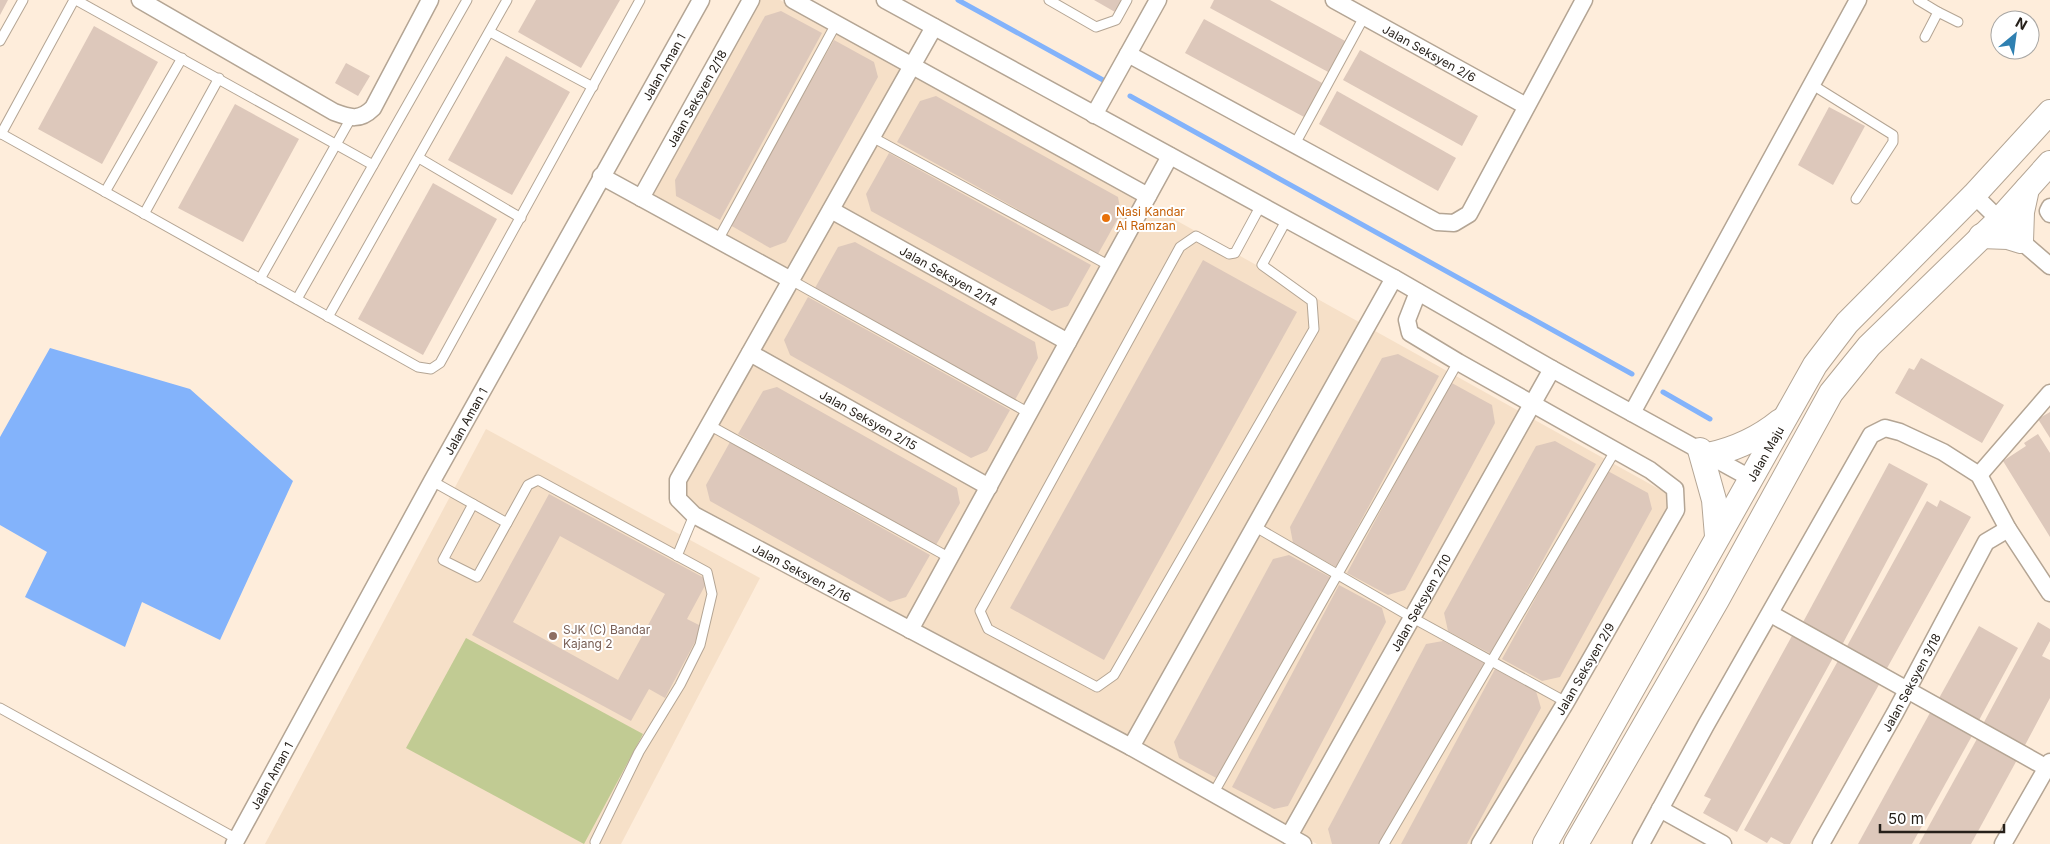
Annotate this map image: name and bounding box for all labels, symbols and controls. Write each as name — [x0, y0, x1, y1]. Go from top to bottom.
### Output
north arrow — [1990, 10, 2040, 60]
text: N — [2013, 13, 2030, 33]
street label: Jalan Seksyen 2/6 — [1380, 21, 1479, 84]
street label: Jalan Aman 1 — [639, 31, 688, 103]
street label: Jalan Seksyen 2/18 — [663, 47, 729, 150]
place label: Nasi Kandar Al Ramzan — [1116, 204, 1185, 233]
marker: Nasi Kandar Al Ramzan — [1100, 212, 1112, 224]
street label: Jalan Seksyen 2/14 — [897, 242, 1001, 309]
street label: Jalan Aman 1 — [441, 385, 490, 457]
street label: Jalan Seksyen 2/15 — [817, 386, 920, 453]
street label: Jalan Maju — [1743, 423, 1787, 484]
street label: Jalan Seksyen 2/16 — [750, 540, 854, 604]
street label: Jalan Seksyen 2/10 — [1387, 551, 1454, 654]
street label: Jalan Seksyen 2/9 — [1552, 620, 1618, 718]
place label: SJK (C) Bandar Kajang 2 — [563, 622, 651, 651]
marker: SJK (C) Bandar Kajang 2 — [547, 630, 559, 642]
street label: Jalan Seksyen 3/18 — [1879, 631, 1944, 734]
street label: Jalan Aman 1 — [247, 739, 296, 812]
scale bar — [1880, 802, 2004, 834]
text: 50 m — [1888, 809, 1924, 828]

